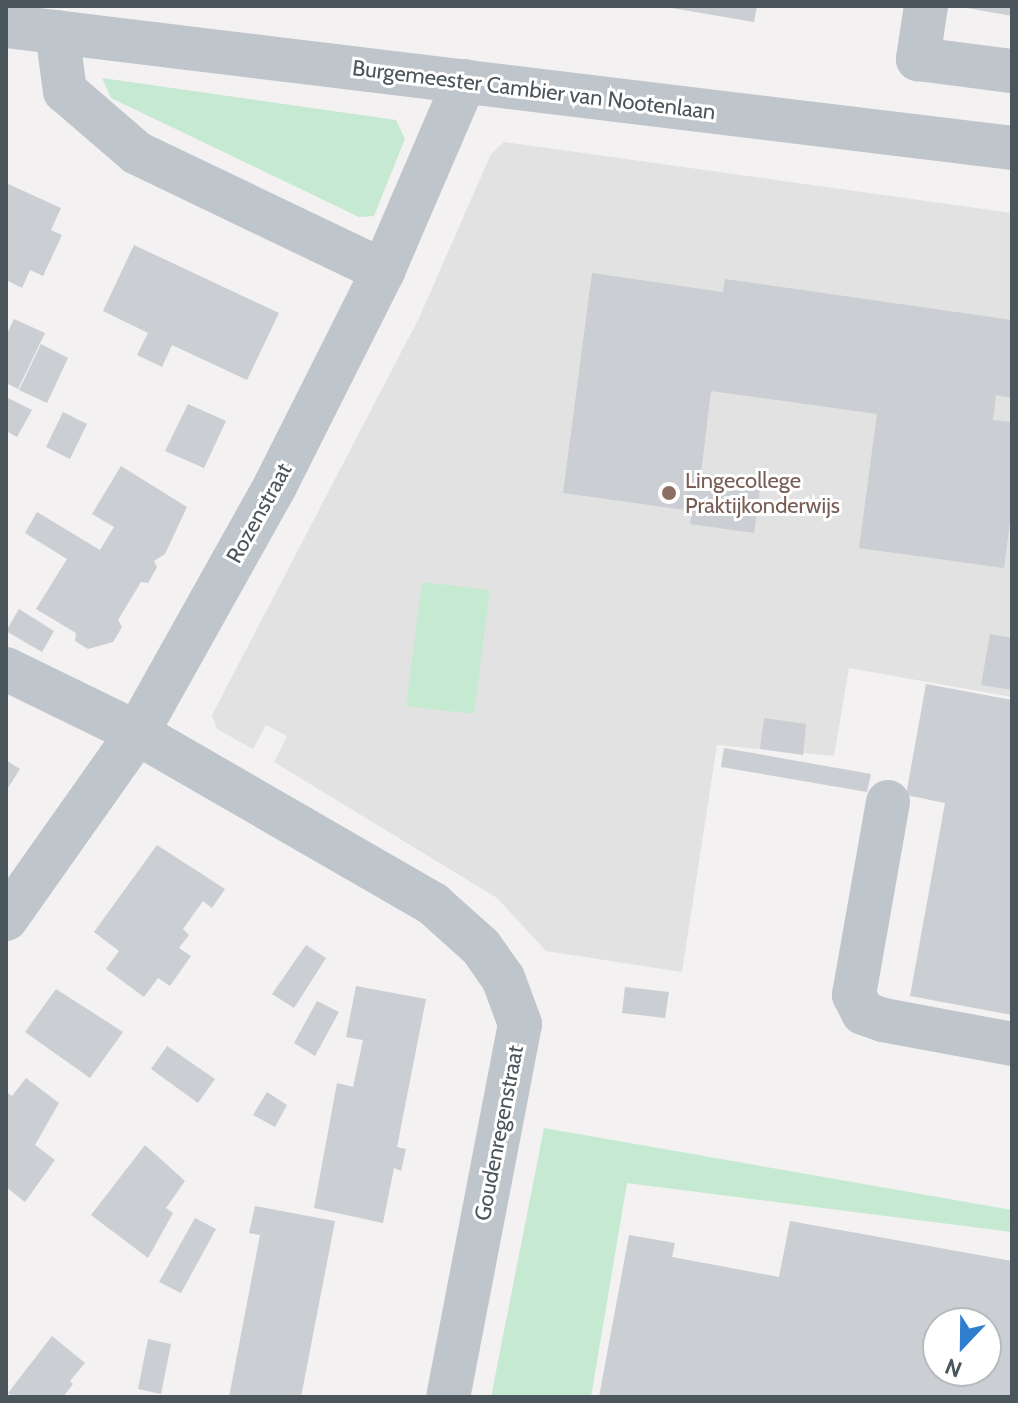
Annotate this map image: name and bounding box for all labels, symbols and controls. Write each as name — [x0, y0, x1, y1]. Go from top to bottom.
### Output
street label: Burgemeester Cambier van Nootenlaan — [351, 55, 717, 125]
street label: Rozenstraat — [221, 458, 297, 568]
place label: Lingecollege Praktijkonderwijs — [685, 467, 840, 518]
marker: Lingecollege Praktijkonderwijs — [660, 484, 678, 502]
street label: Goudenregenstraat — [469, 1043, 529, 1223]
north arrow — [922, 1307, 1002, 1387]
text: N — [941, 1352, 966, 1383]

